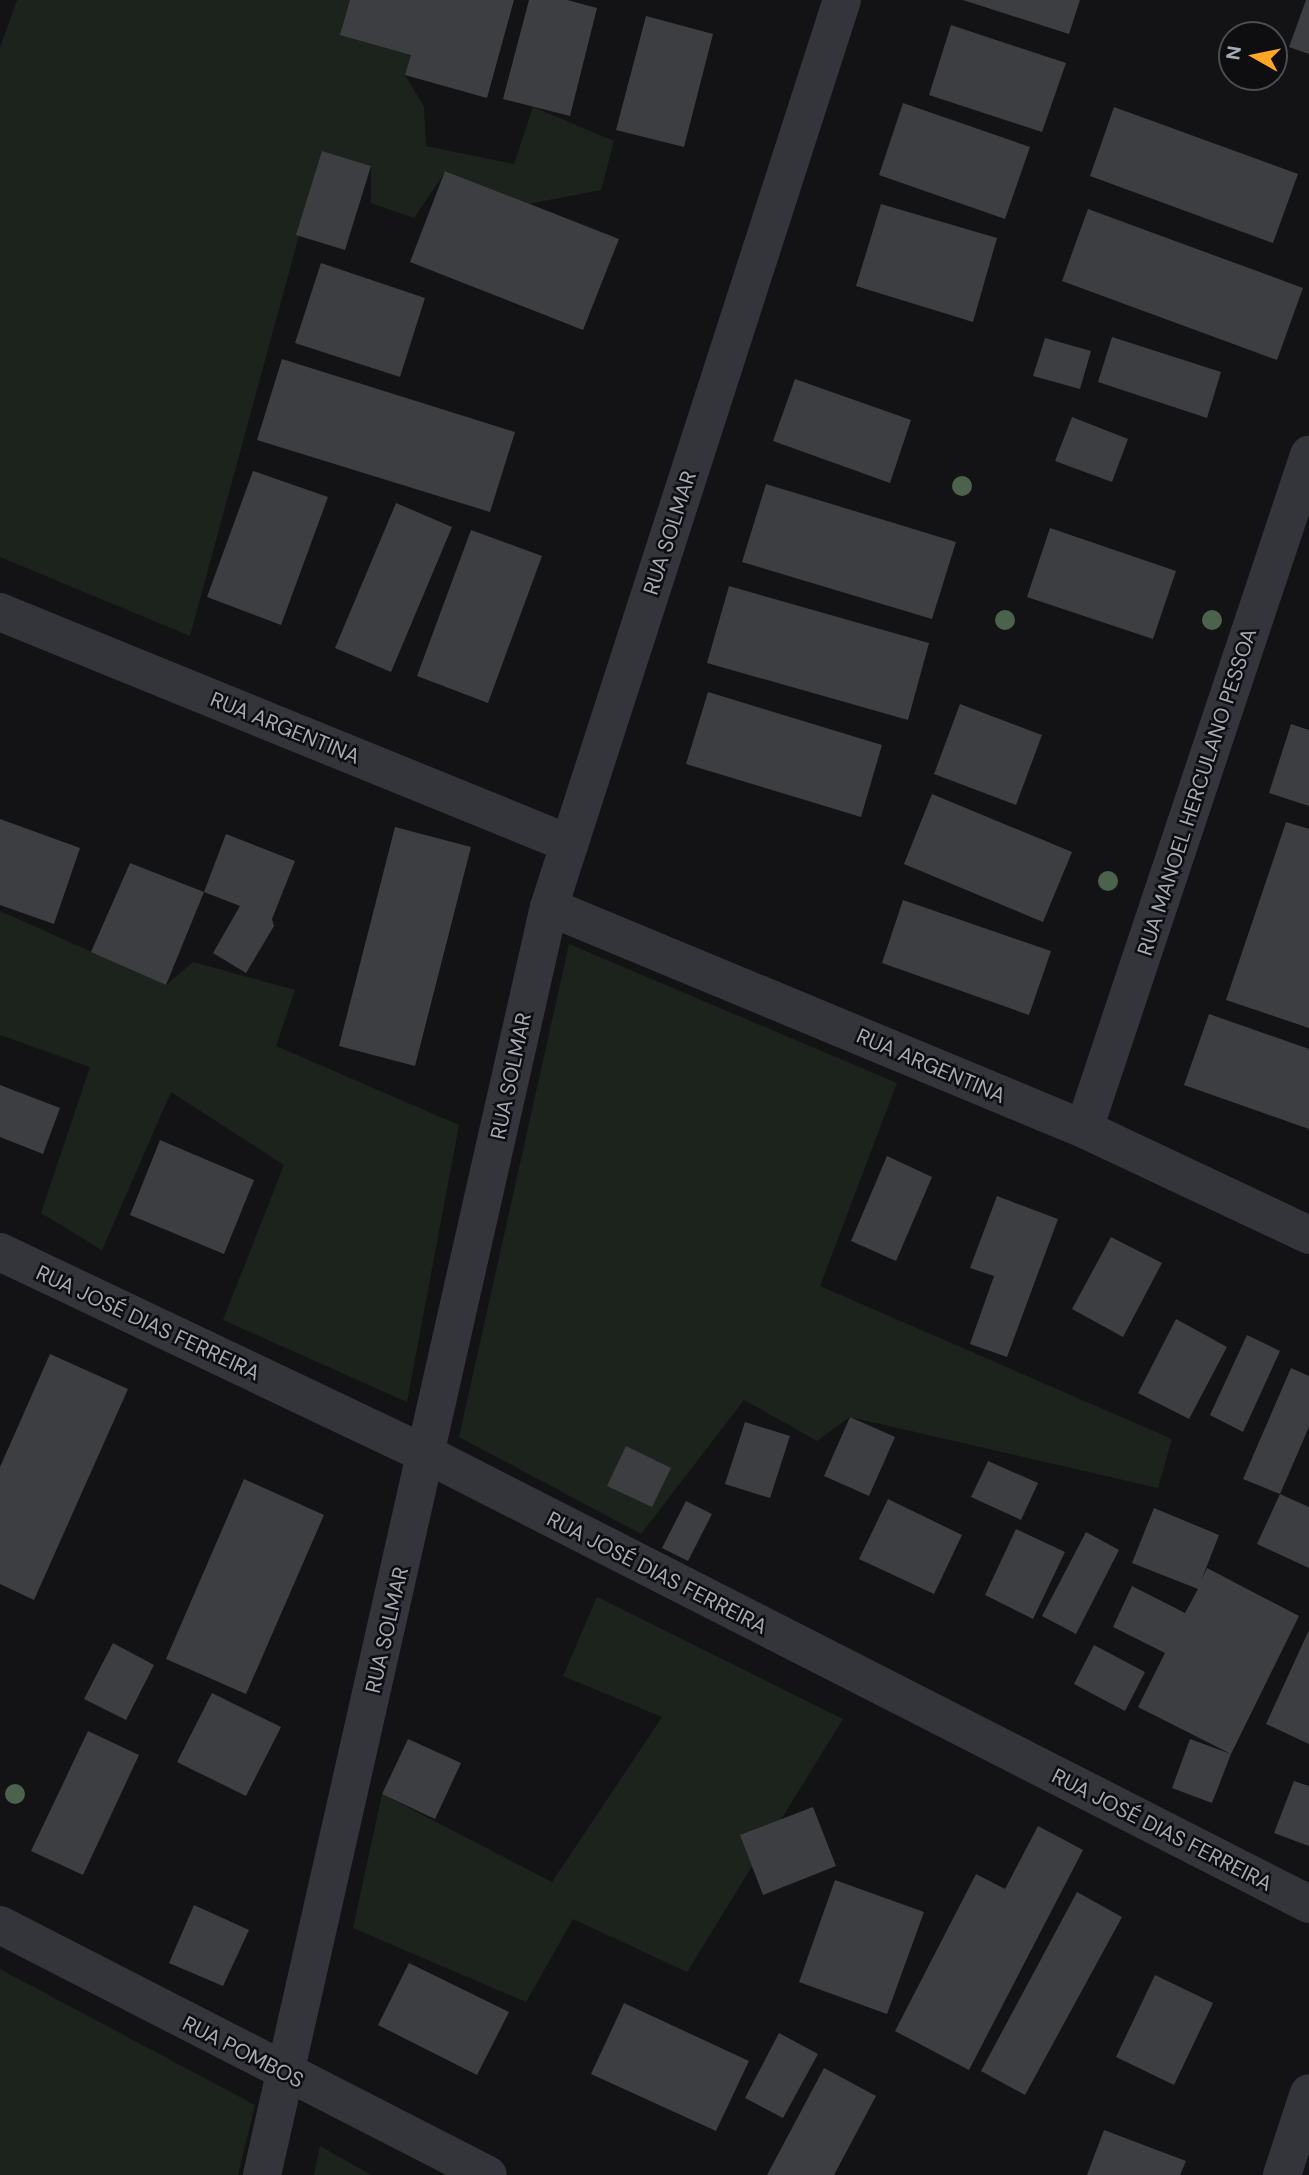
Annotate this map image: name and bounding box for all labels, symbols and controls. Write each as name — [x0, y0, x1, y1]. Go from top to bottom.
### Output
north arrow — [1218, 21, 1288, 91]
text: N — [1220, 44, 1247, 62]
street label: RUA SOLMAR — [638, 468, 702, 598]
street label: RUA MANOEL HERCULANO PESSOA — [1132, 625, 1262, 959]
street label: RUA ARGENTINA — [207, 687, 363, 769]
street label: RUA SOLMAR — [485, 1010, 537, 1142]
street label: RUA ARGENTINA — [853, 1023, 1009, 1109]
street label: RUA JOSÉ DIAS FERREIRA — [32, 1260, 264, 1386]
street label: RUA JOSÉ DIAS FERREIRA — [543, 1506, 771, 1640]
street label: RUA SOLMAR — [360, 1564, 414, 1696]
street label: RUA JOSÉ DIAS FERREIRA — [1048, 1763, 1276, 1897]
street label: RUA POMBOS — [178, 2011, 308, 2093]

